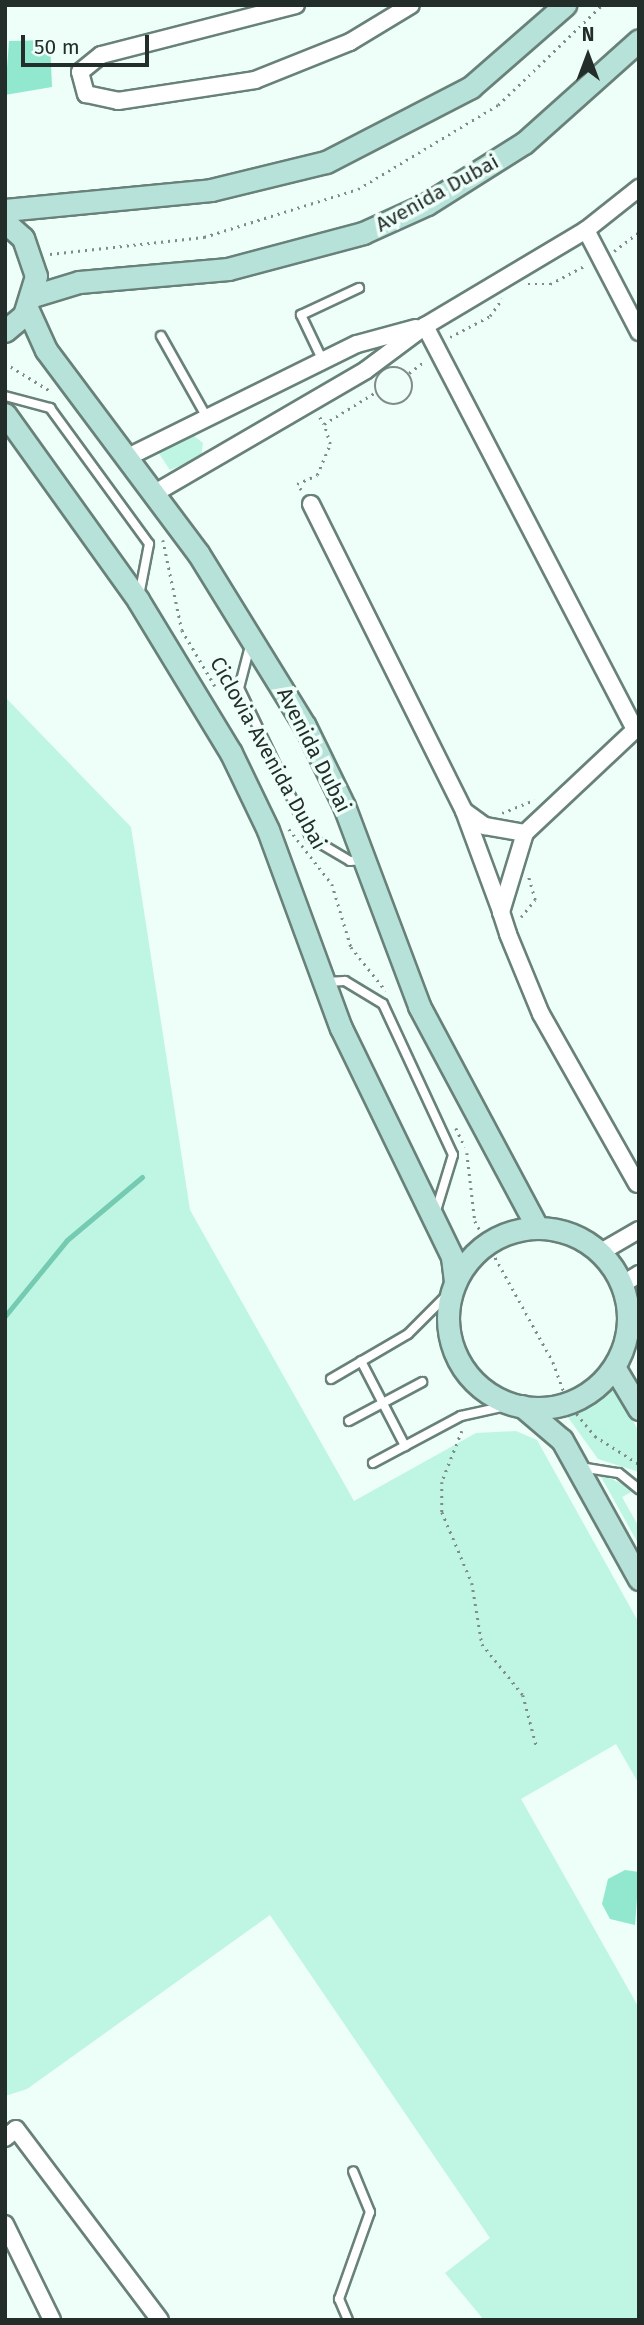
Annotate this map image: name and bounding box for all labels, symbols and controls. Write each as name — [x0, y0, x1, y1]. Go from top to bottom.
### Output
scale bar — [24, 21, 152, 65]
north arrow — [553, 21, 623, 91]
text: N — [582, 23, 594, 46]
text: 50 m — [34, 34, 80, 60]
street label: Avenida Dubai — [371, 149, 503, 237]
street label: Ciclovia Avenida Dubai — [205, 652, 331, 854]
street label: Avenida Dubai — [272, 683, 356, 817]

